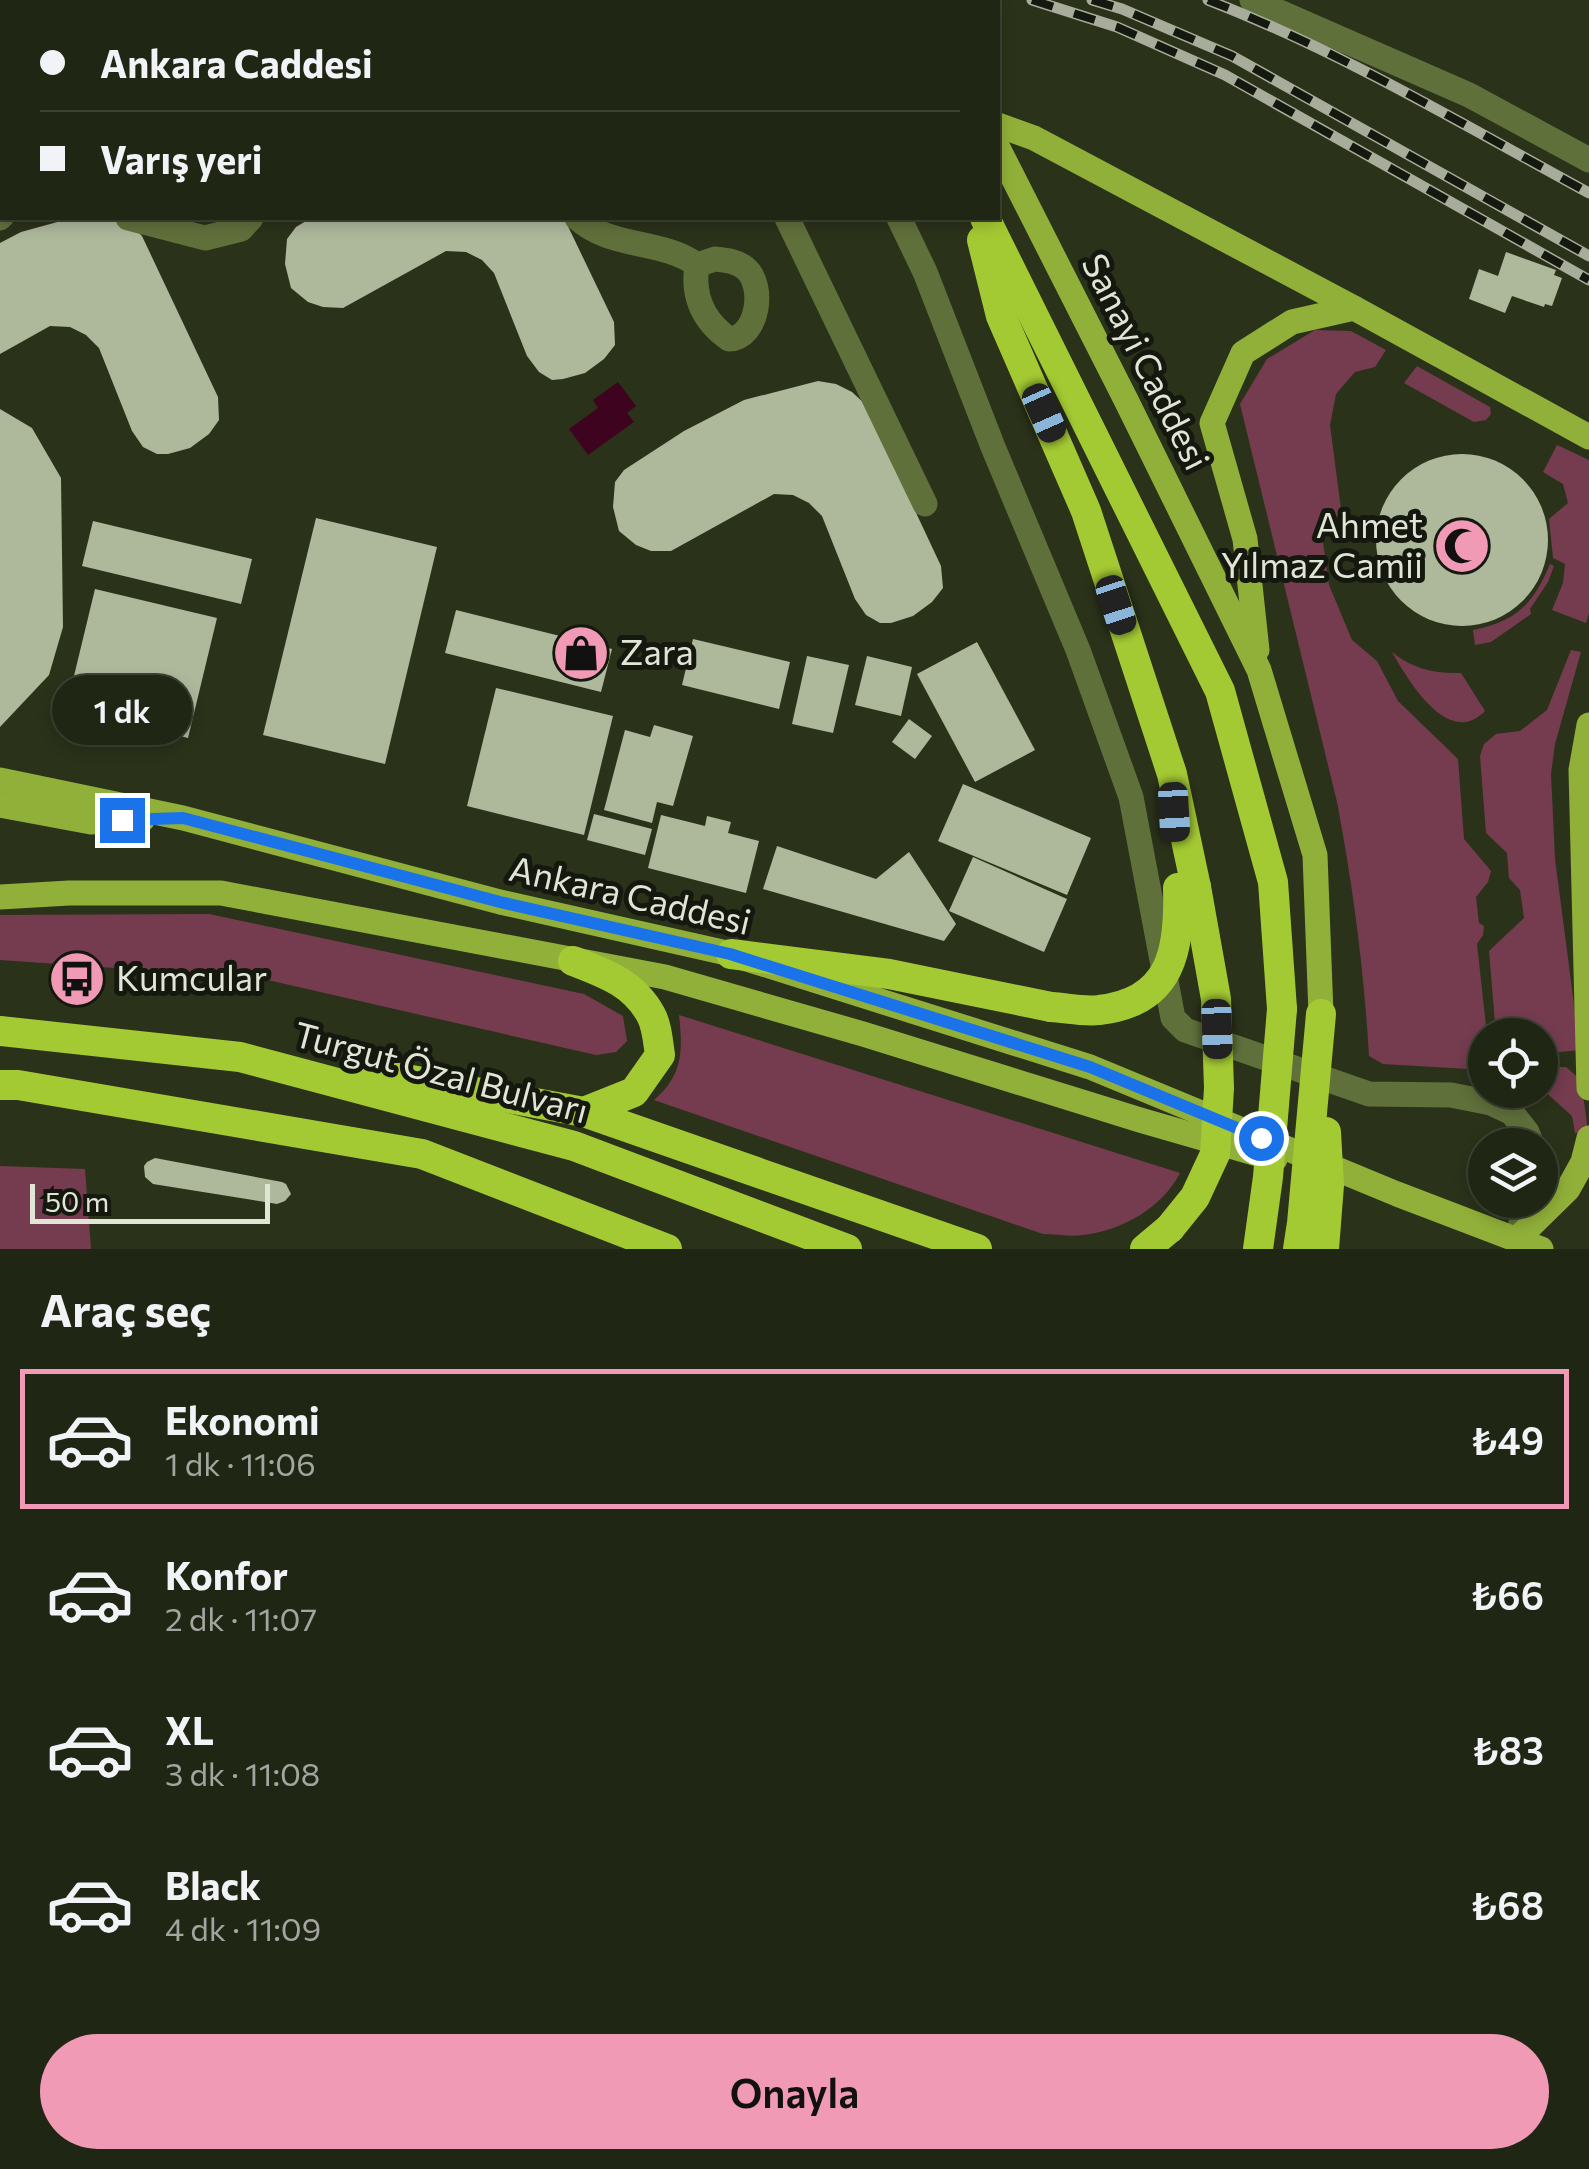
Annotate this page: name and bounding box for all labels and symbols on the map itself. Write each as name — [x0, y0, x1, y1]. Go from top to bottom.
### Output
street label: Sanayi Caddesi — [1074, 246, 1220, 476]
car — [1018, 379, 1070, 447]
place label: Ahmet Yılmaz Camii — [1221, 502, 1423, 585]
mosque icon: Ahmet Yılmaz Camii — [1432, 516, 1492, 576]
car — [1092, 572, 1140, 638]
shop icon: Zara — [551, 623, 611, 683]
place label: Zara — [620, 629, 694, 672]
callout: 1 dk — [52, 675, 192, 745]
car — [1157, 781, 1191, 843]
route end — [100, 798, 145, 843]
street label: Ankara Caddesi — [506, 845, 755, 942]
bus stop icon: Kumcular — [47, 949, 107, 1009]
place label: Kumcular — [116, 955, 267, 998]
car — [1201, 998, 1233, 1060]
street label: Turgut Özal Bulvarı — [290, 1011, 593, 1130]
route start — [1239, 1116, 1284, 1161]
scale bar — [30, 1179, 270, 1224]

